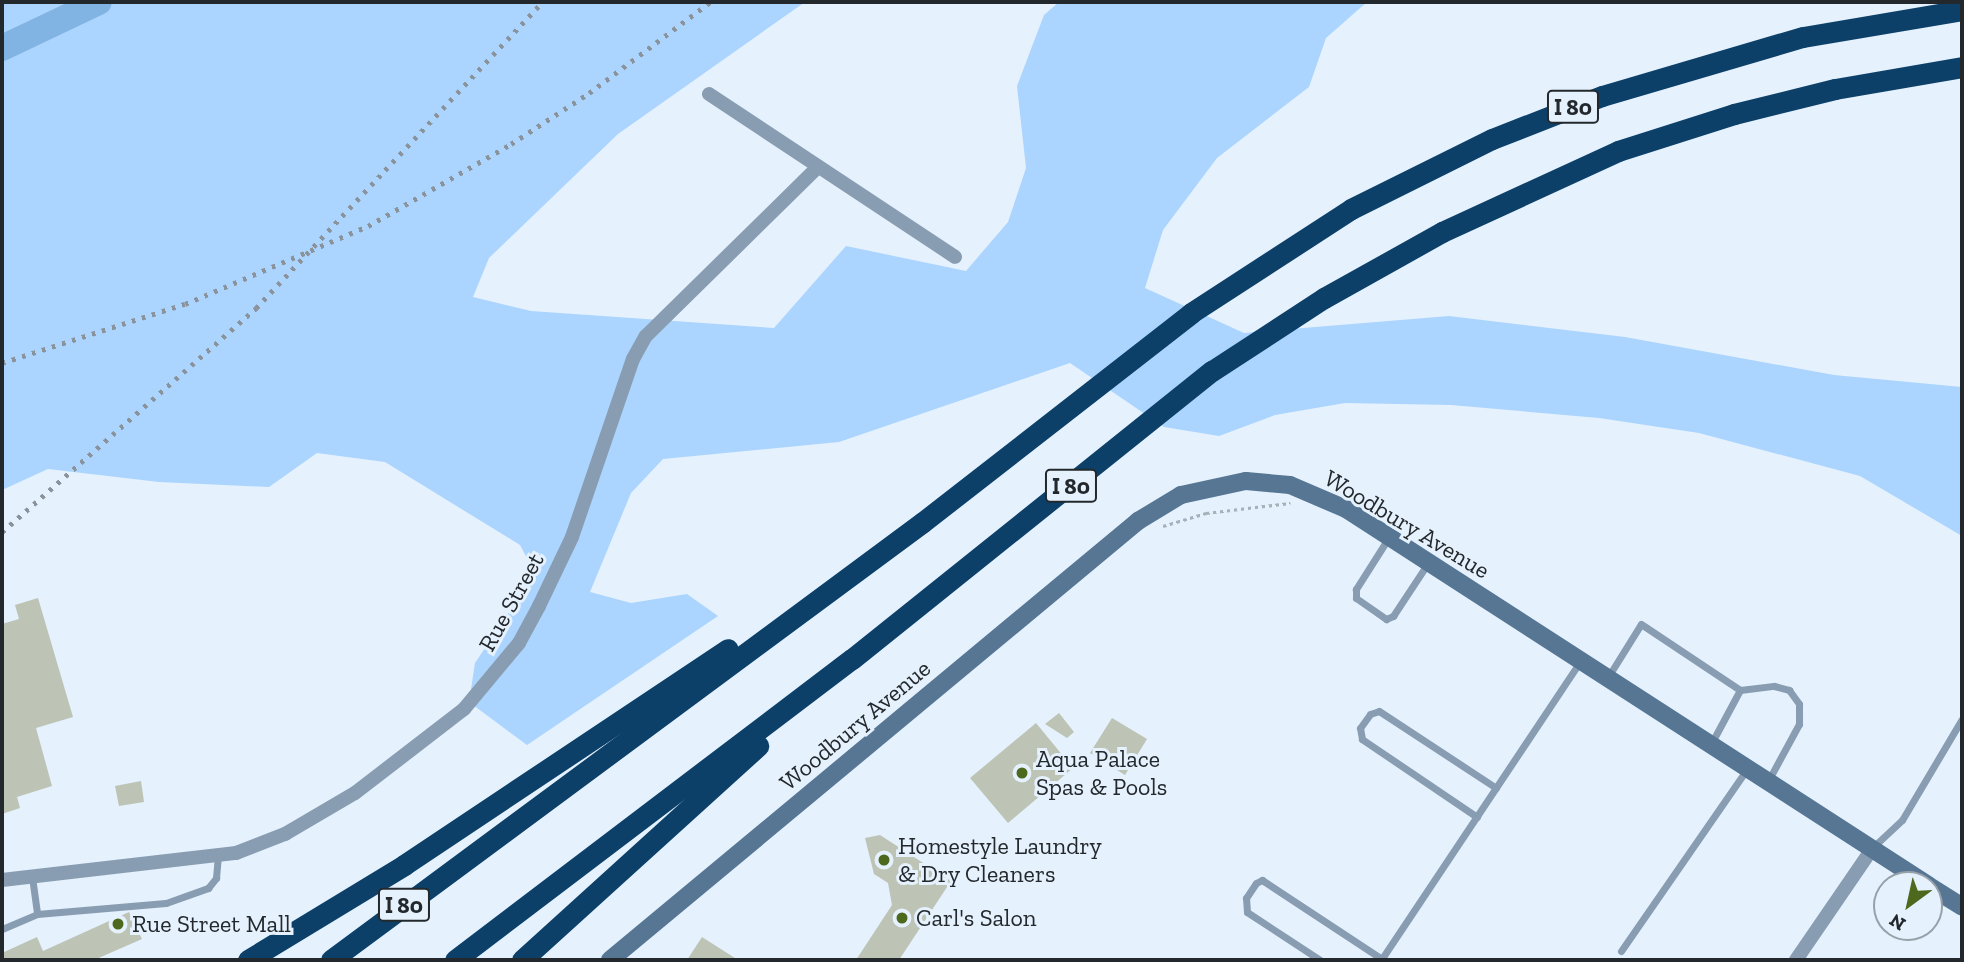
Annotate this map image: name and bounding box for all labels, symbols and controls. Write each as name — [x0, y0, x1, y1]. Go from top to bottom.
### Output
road number: I 80 — [1547, 88, 1599, 127]
street label: Woodbury Avenue — [1318, 463, 1496, 585]
road number: I 80 — [1045, 466, 1097, 506]
street label: Rue Street — [472, 548, 550, 656]
street label: Woodbury Avenue — [773, 653, 937, 797]
place label: Aqua Palace Spas & Pools — [1036, 745, 1167, 801]
marker: Aqua Palace Spas & Pools — [1014, 765, 1030, 781]
place label: Homestyle Laundry & Dry Cleaners — [898, 832, 1102, 888]
marker: Homestyle Laundry & Dry Cleaners — [876, 852, 892, 868]
north arrow — [1873, 871, 1943, 941]
road number: I 80 — [378, 885, 430, 924]
place label: Carl's Salon — [916, 904, 1037, 932]
text: N — [1885, 909, 1910, 936]
place label: Rue Street Mall — [132, 910, 291, 938]
marker: Carl's Salon — [894, 910, 910, 926]
marker: Rue Street Mall — [110, 916, 126, 932]

